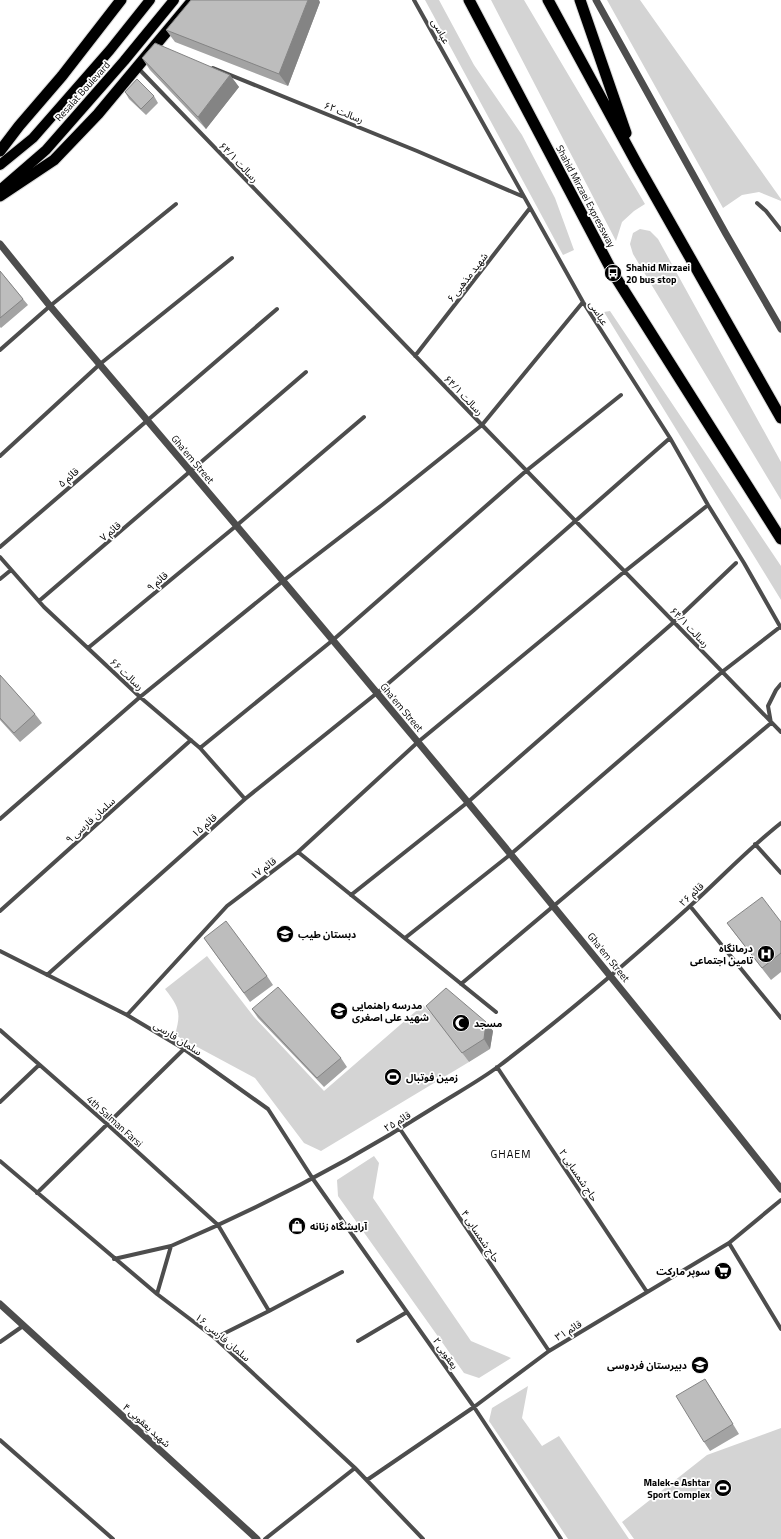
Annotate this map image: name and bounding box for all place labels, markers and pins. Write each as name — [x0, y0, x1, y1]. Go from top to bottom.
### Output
place label: Shahid Mirzaei 20 bus stop — [626, 260, 690, 287]
bus stop icon: Shahid Mirzaei 20 bus stop — [603, 263, 623, 283]
school or university icon: دبستان طیب — [275, 924, 295, 944]
place label: دبستان طیب — [298, 927, 356, 942]
place label: درمانگاه تامین اجتماعی — [690, 941, 753, 968]
hospital icon: درمانگاه تامین اجتماعی — [756, 944, 776, 964]
place label: مدرسه راهنمایی شهید علی اصغری — [352, 998, 429, 1025]
school or university icon: مدرسه راهنمایی شهید علی اصغری — [329, 1001, 349, 1021]
mosque icon: مسجد — [451, 1013, 471, 1033]
place label: مسجد — [474, 1016, 502, 1031]
sports icon: زمین فوتبال — [383, 1067, 403, 1087]
place label: زمین فوتبال — [406, 1070, 458, 1085]
shop icon: آرایشگاه زنانه — [287, 1216, 307, 1236]
place label: آرایشگاه زنانه — [310, 1219, 368, 1234]
supermarket icon: سوپر مارکت — [713, 1261, 733, 1281]
place label: سوپر مارکت — [656, 1264, 710, 1279]
school or university icon: دبیرستان فردوسی — [690, 1355, 710, 1375]
place label: دبیرستان فردوسی — [607, 1358, 687, 1373]
place label: Malek-e Ashtar Sport Complex — [643, 1475, 710, 1502]
sports icon: Malek-e Ashtar Sport Complex — [713, 1478, 733, 1498]

